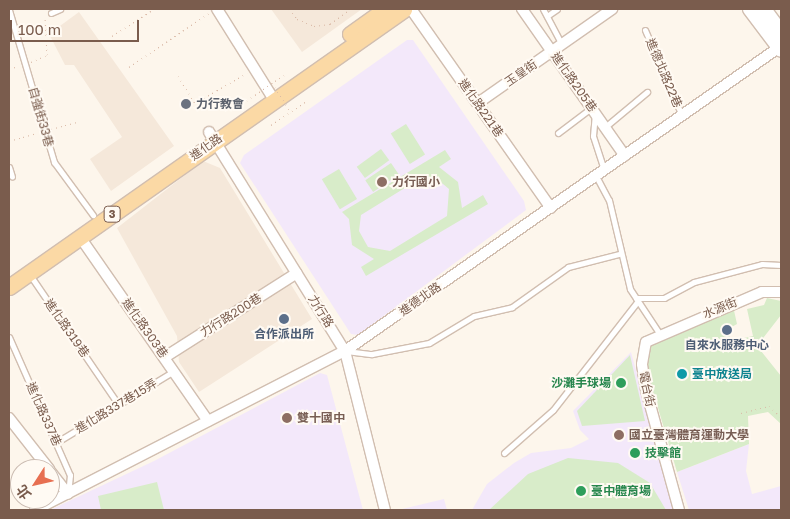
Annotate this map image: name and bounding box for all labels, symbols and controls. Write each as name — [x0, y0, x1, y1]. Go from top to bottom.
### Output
scale bar — [12, 10, 141, 42]
text: 100 m — [18, 20, 61, 38]
street label: 進德北路22巷 — [643, 36, 685, 110]
street label: 進化路205巷 — [548, 49, 600, 115]
street label: 玉皇街 — [502, 57, 540, 89]
street label: 進化路221巷 — [456, 76, 506, 140]
street label: 自強街33巷 — [26, 85, 56, 149]
place label: 力行教會 — [196, 97, 244, 111]
marker: 力行教會 — [180, 98, 192, 110]
street label: 進化路 — [187, 131, 225, 163]
place label: 力行國小 — [392, 175, 440, 189]
marker: 力行國小 — [376, 176, 388, 188]
road number: 3 — [103, 205, 121, 222]
street label: 進德北路 — [396, 279, 444, 319]
street label: 力行路200巷 — [198, 290, 264, 340]
street label: 力行路 — [305, 292, 337, 330]
street label: 進化路303巷 — [119, 295, 171, 361]
street label: 水源街 — [701, 295, 739, 321]
street label: 進化路319巷 — [42, 296, 92, 360]
marker: 合作派出所 — [278, 313, 290, 325]
marker: 自來水服務中心 — [721, 324, 733, 336]
place label: 合作派出所 — [254, 327, 314, 341]
place label: 自來水服務中心 — [685, 338, 769, 352]
place label: 臺中放送局 — [692, 367, 752, 381]
marker: 臺中放送局 — [676, 368, 688, 380]
street label: 電台街 — [636, 370, 658, 408]
street label: 進化路337巷15弄 — [72, 376, 160, 436]
place label: 沙灘手球場 — [551, 376, 611, 390]
marker: 沙灘手球場 — [615, 377, 627, 389]
street label: 進化路337巷 — [24, 380, 64, 448]
place label: 雙十國中 — [297, 411, 345, 425]
marker: 雙十國中 — [281, 412, 293, 424]
place label: 國立臺灣體育運動大學 — [629, 428, 749, 442]
marker: 國立臺灣體育運動大學 — [613, 429, 625, 441]
place label: 技擊館 — [645, 446, 681, 460]
marker: 技擊館 — [629, 447, 641, 459]
north arrow — [10, 459, 60, 509]
text: 北 — [12, 482, 34, 503]
place label: 臺中體育場 — [591, 484, 651, 498]
marker: 臺中體育場 — [575, 485, 587, 497]

